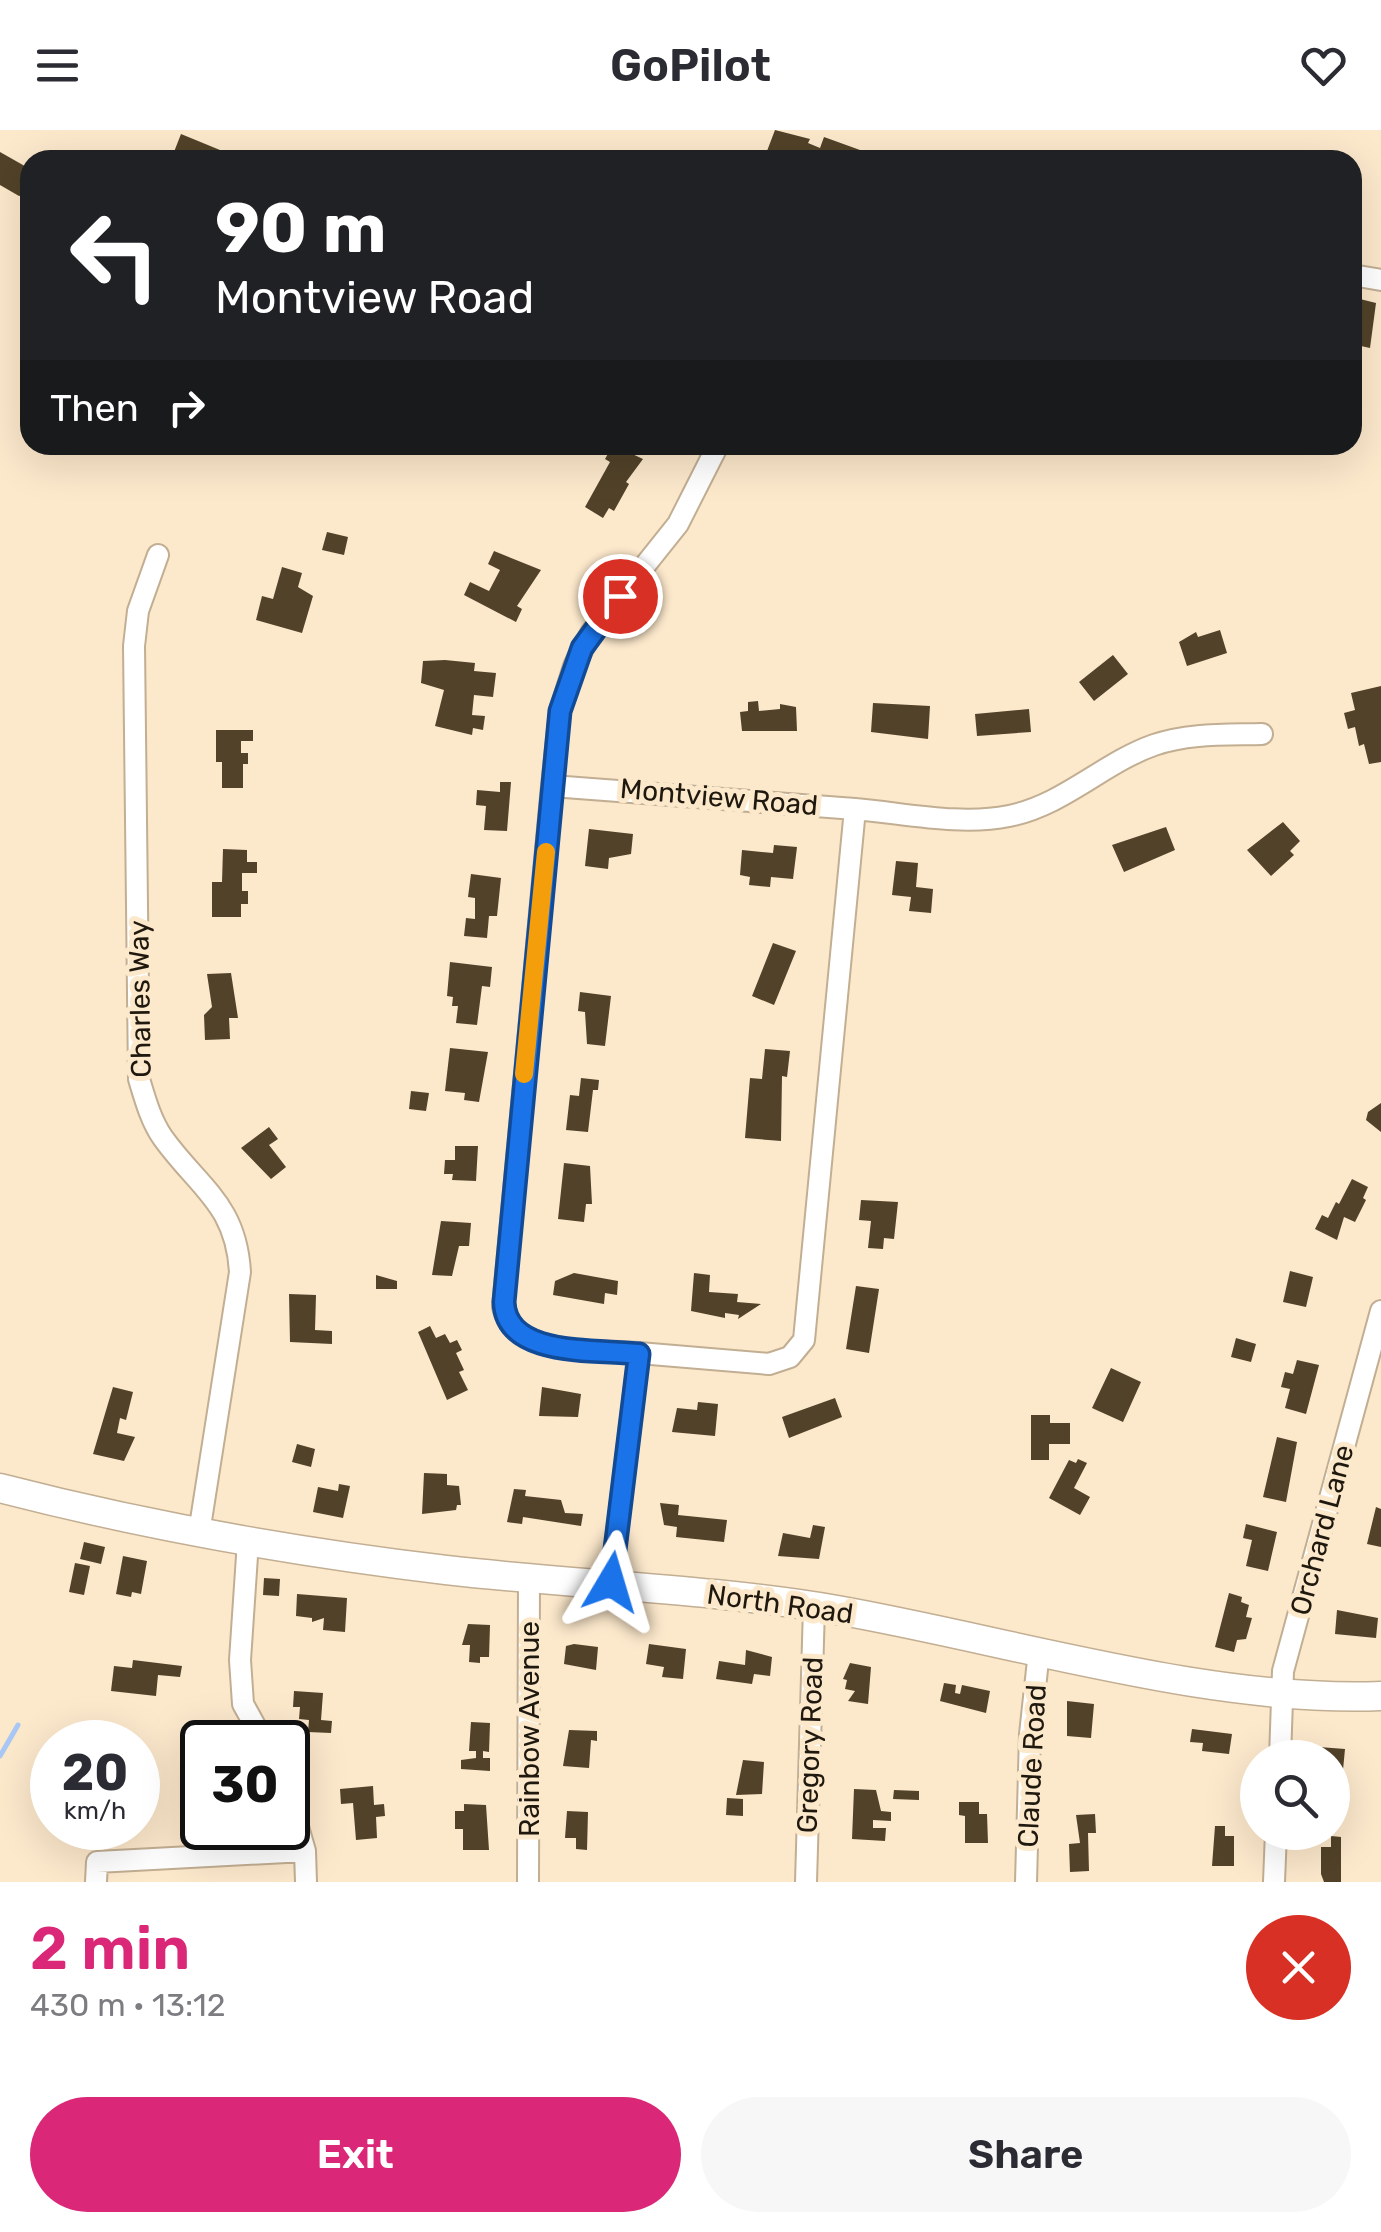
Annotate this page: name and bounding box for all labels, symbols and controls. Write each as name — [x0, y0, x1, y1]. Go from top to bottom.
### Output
icon: menu — [30, 38, 85, 93]
icon: heart — [1296, 38, 1351, 93]
text: GoPilot — [610, 39, 771, 92]
text: 90 m — [215, 187, 387, 270]
icon: left — [50, 190, 180, 320]
text: Montview Road — [215, 271, 534, 324]
icon: right — [159, 380, 214, 435]
text: Then — [50, 385, 139, 431]
pin — [578, 554, 663, 639]
icon: arrive — [593, 569, 648, 624]
street label: Montview Road — [619, 772, 819, 822]
street label: Charles Way — [122, 920, 158, 1078]
street label: Orchard Lane — [1283, 1441, 1361, 1619]
position arrow — [559, 1530, 663, 1634]
street label: North Road — [705, 1577, 855, 1631]
street label: Rainbow Avenue — [513, 1621, 546, 1837]
street label: Gregory Road — [790, 1656, 830, 1834]
street label: Claude Road — [1011, 1684, 1053, 1848]
speed limit sign: 30 — [180, 1720, 310, 1850]
map controls — [1240, 1740, 1350, 1850]
button: search — [1240, 1740, 1350, 1850]
text: 20 — [62, 1743, 128, 1803]
text: km/h — [64, 1796, 126, 1825]
text: 2 min — [30, 1913, 190, 1984]
button: close — [1246, 1915, 1351, 2020]
text: 430 m · 13:12 — [30, 1986, 226, 2024]
button: Exit — [30, 2097, 681, 2212]
button: Share — [701, 2097, 1351, 2212]

